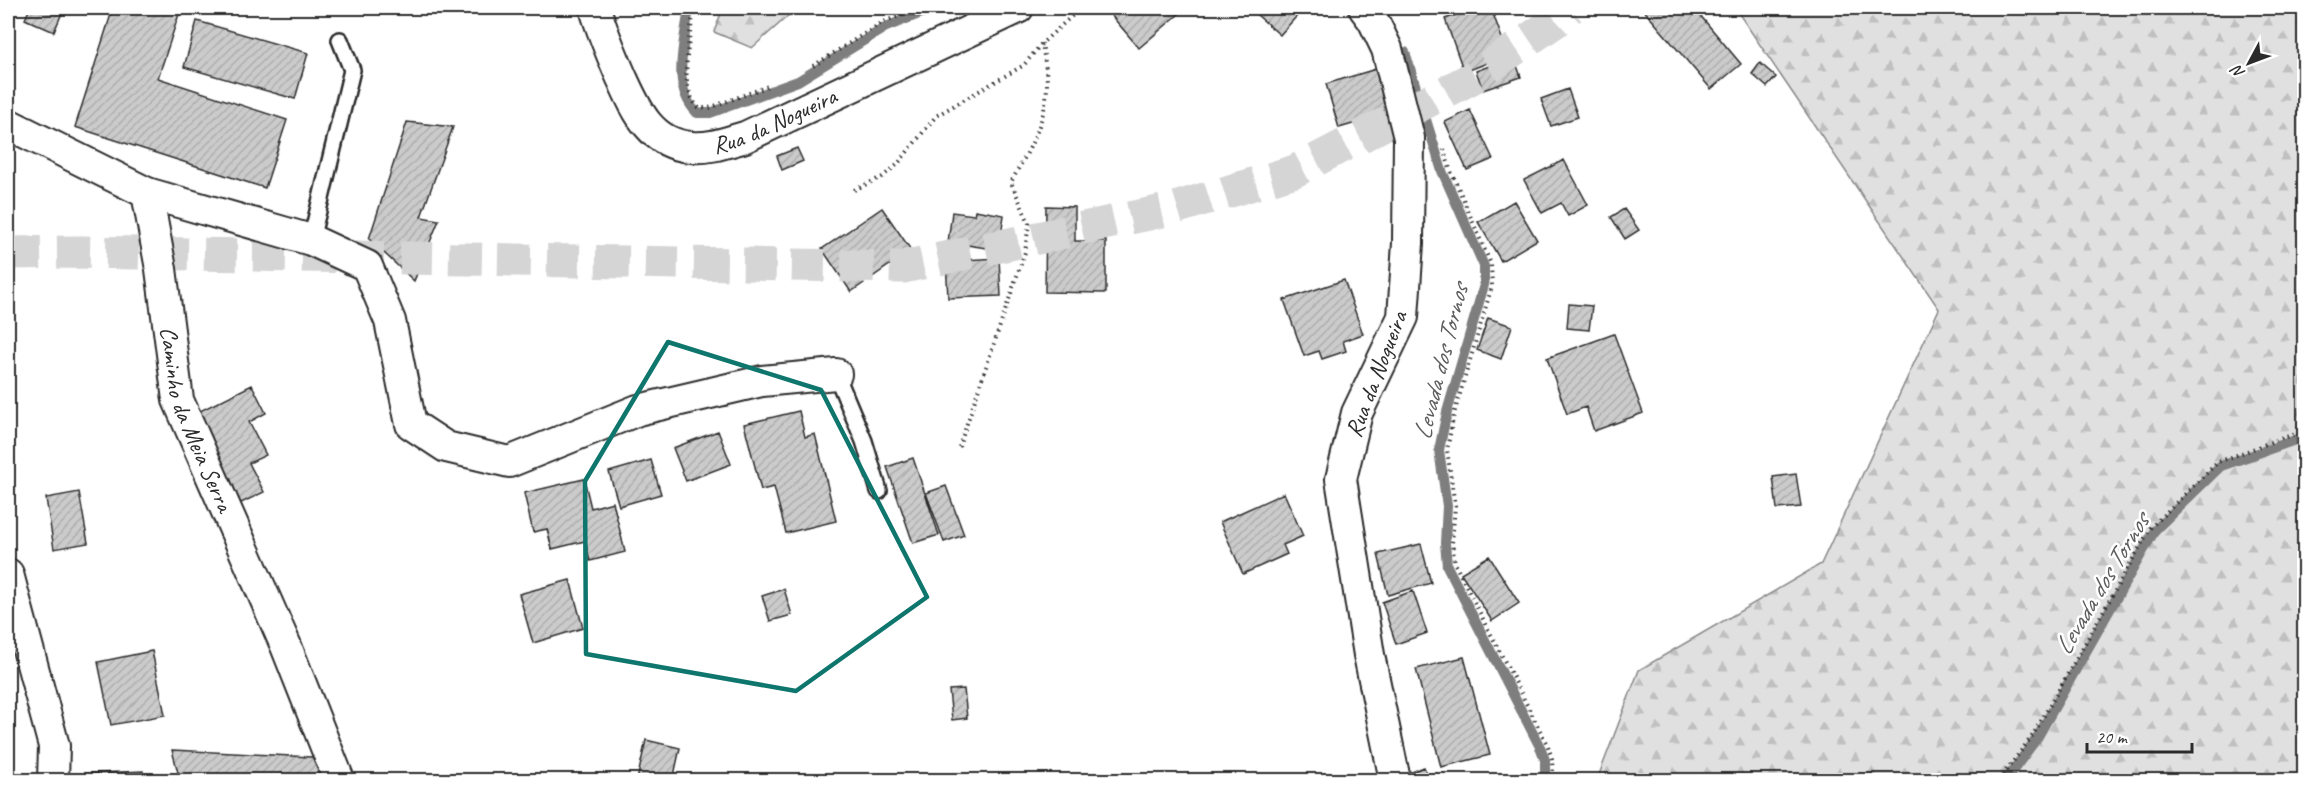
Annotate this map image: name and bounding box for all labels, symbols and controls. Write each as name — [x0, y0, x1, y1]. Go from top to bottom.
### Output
north arrow — [2219, 33, 2279, 93]
text: N — [2226, 60, 2249, 82]
street label: Rua da Nogueira — [710, 80, 843, 160]
water label: Levada dos Tornos — [1405, 276, 1477, 443]
street label: Rua da Nogueira — [1338, 306, 1414, 441]
street label: Caminho da Meia Serra — [154, 325, 241, 518]
water label: Levada dos Tornos — [2046, 503, 2159, 661]
scale bar — [2087, 716, 2192, 754]
text: 20 m — [2096, 726, 2129, 748]

